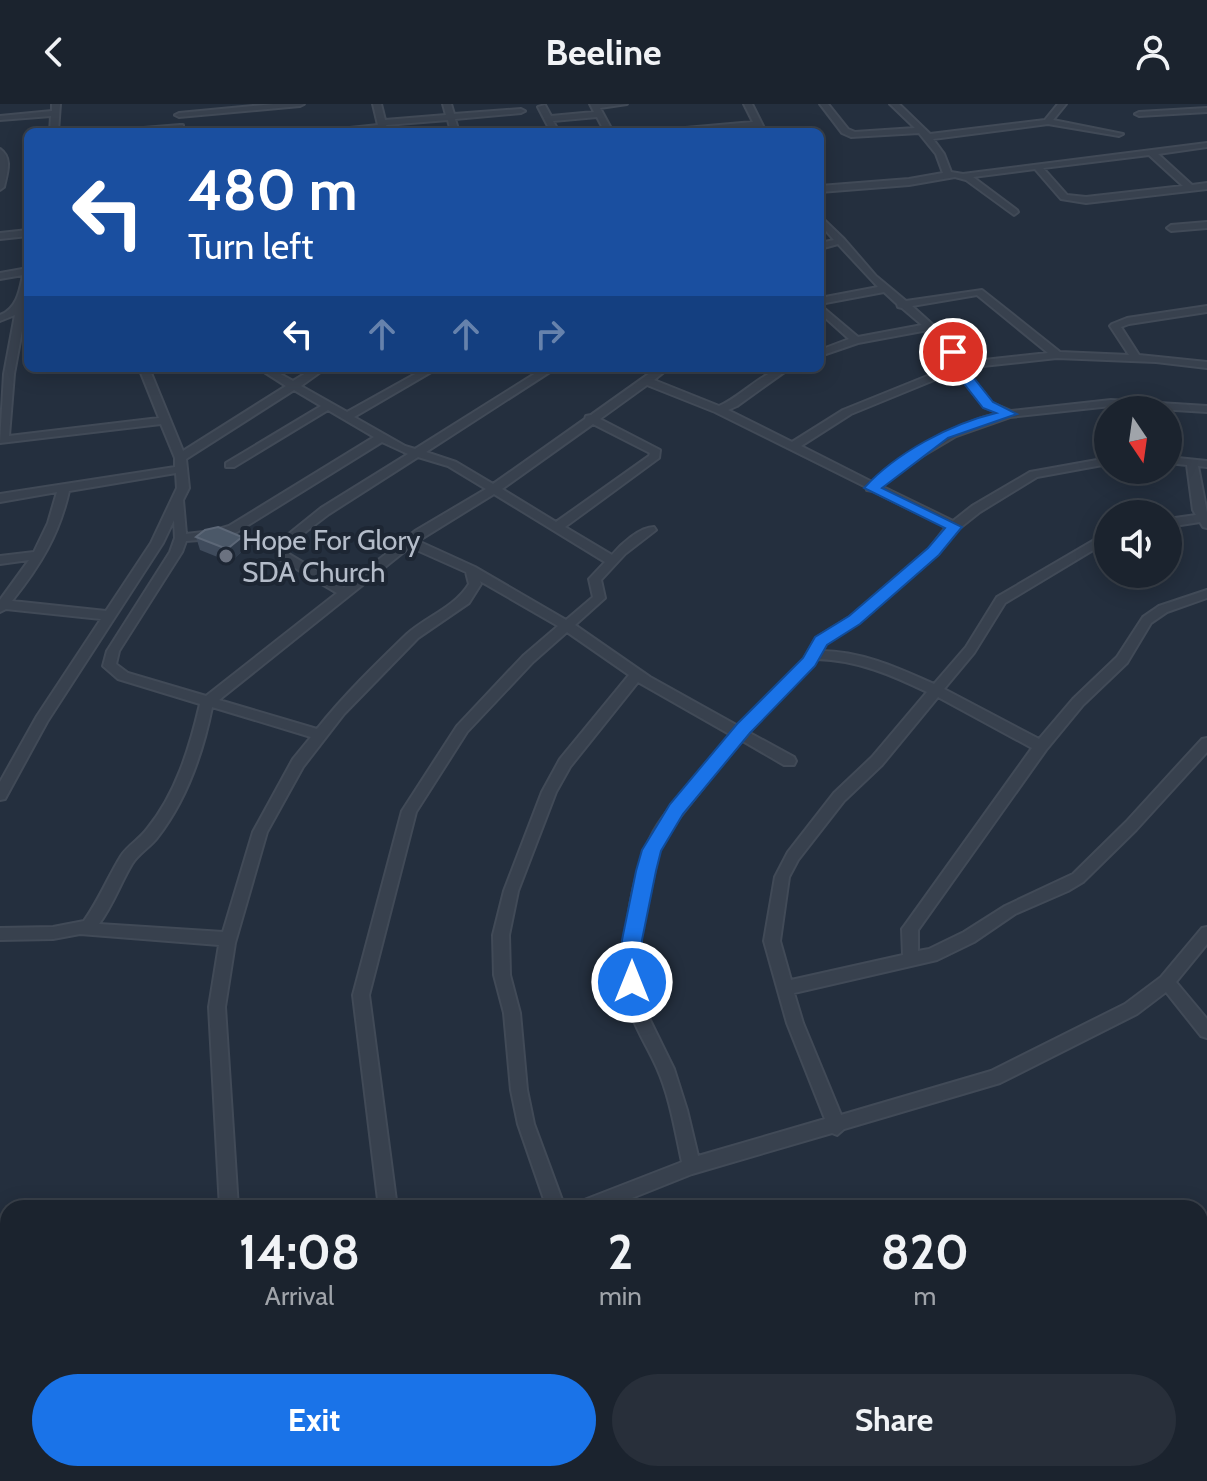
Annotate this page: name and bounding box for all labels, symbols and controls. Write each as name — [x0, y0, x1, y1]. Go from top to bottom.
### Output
icon: back — [32, 30, 76, 74]
text: Beeline — [545, 30, 662, 74]
icon: person — [1131, 30, 1175, 74]
text: 480 m — [188, 156, 357, 224]
icon: left — [56, 160, 160, 264]
text: Turn left — [188, 224, 313, 268]
icon: left — [276, 312, 320, 356]
icon: ahead — [360, 312, 404, 356]
icon: ahead — [444, 312, 488, 356]
icon: right — [528, 312, 572, 356]
pin — [919, 318, 987, 386]
icon: arrive — [931, 330, 975, 374]
north arrow — [1094, 396, 1182, 484]
map controls — [1094, 396, 1182, 588]
button: sound — [1094, 500, 1182, 588]
place label: Hope For Glory SDA Church — [242, 523, 420, 589]
marker: Hope For Glory SDA Church — [217, 547, 235, 565]
position arrow — [590, 940, 674, 1024]
text: 14:08 — [239, 1223, 360, 1281]
text: 2 — [608, 1223, 633, 1281]
text: 820 — [881, 1223, 969, 1281]
text: Arrival — [265, 1280, 334, 1312]
text: min — [599, 1280, 642, 1312]
text: m — [913, 1280, 936, 1312]
button: Exit — [32, 1374, 596, 1466]
button: Share — [612, 1374, 1176, 1466]

